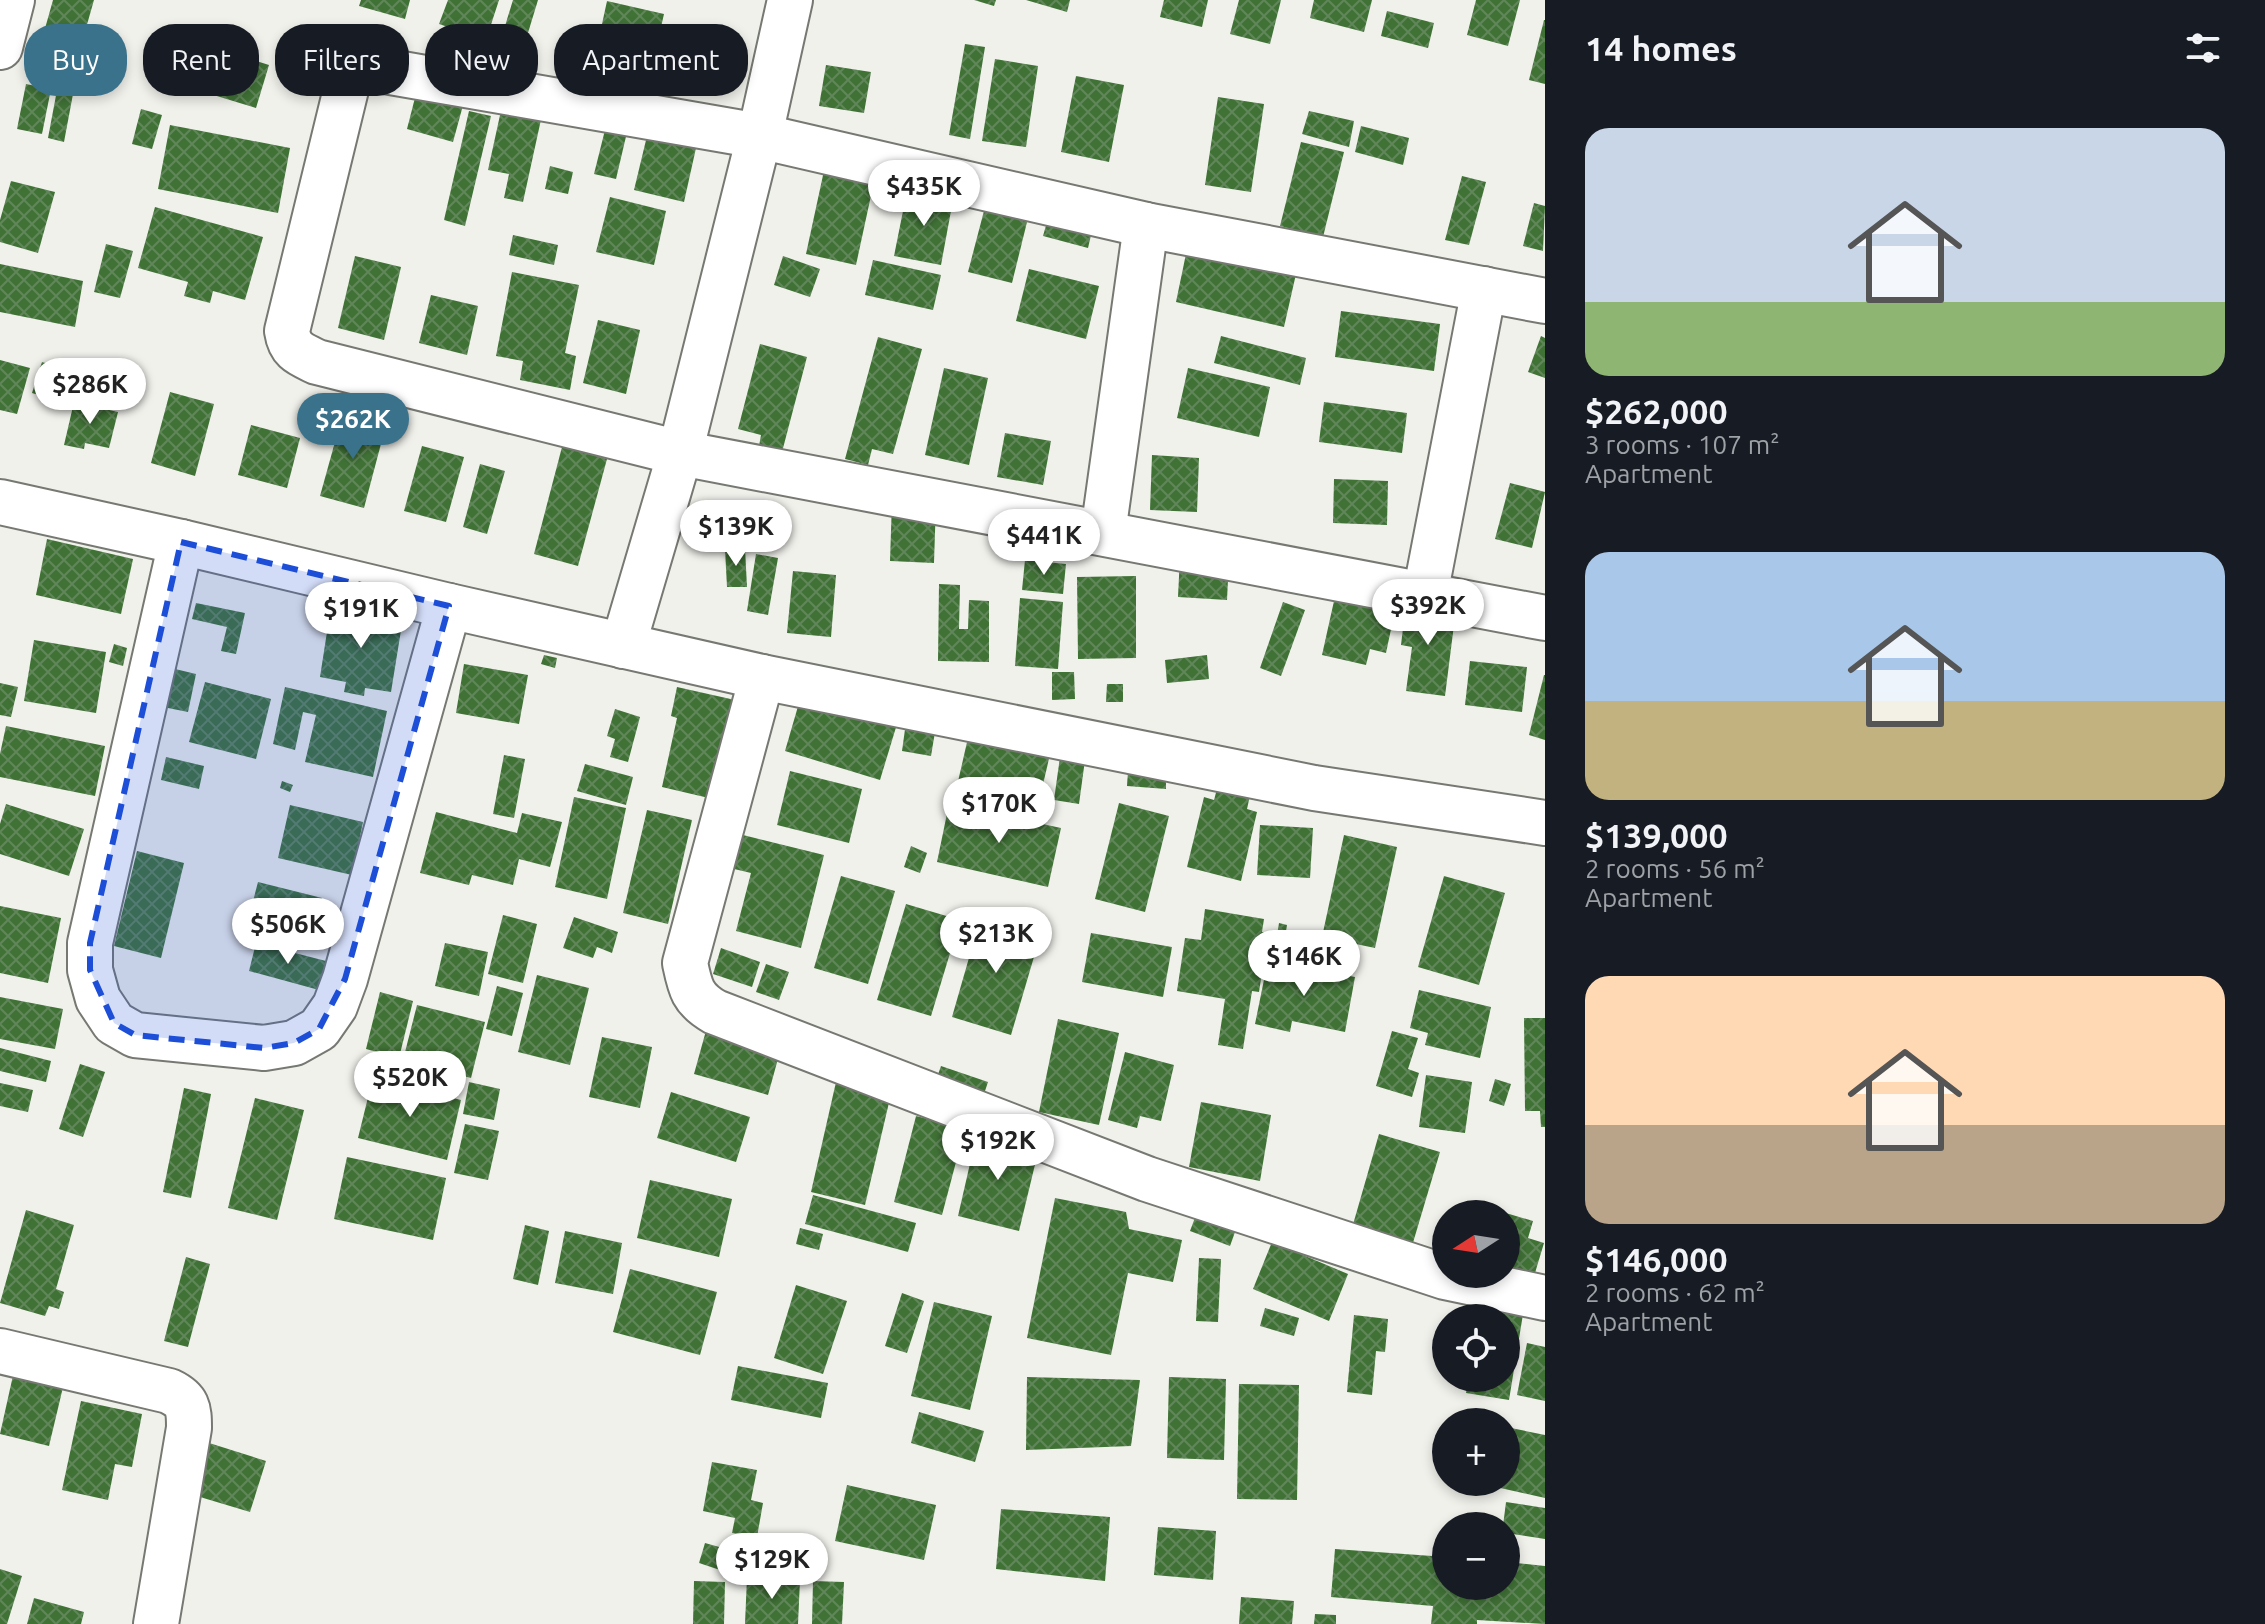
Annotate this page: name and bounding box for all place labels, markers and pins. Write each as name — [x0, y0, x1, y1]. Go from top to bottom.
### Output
pin: $435K — [868, 160, 980, 228]
pin: $286K — [34, 358, 146, 426]
pin: $262K — [297, 393, 409, 461]
pin: $139K — [680, 500, 792, 568]
pin: $441K — [988, 509, 1100, 577]
pin: $392K — [1372, 579, 1484, 647]
pin: $191K — [305, 582, 417, 650]
pin: $170K — [943, 777, 1055, 845]
pin: $506K — [232, 898, 344, 966]
pin: $213K — [940, 907, 1052, 975]
pin: $146K — [1248, 930, 1360, 998]
pin: $520K — [354, 1051, 466, 1119]
pin: $192K — [942, 1114, 1054, 1182]
pin: $129K — [716, 1533, 828, 1601]

